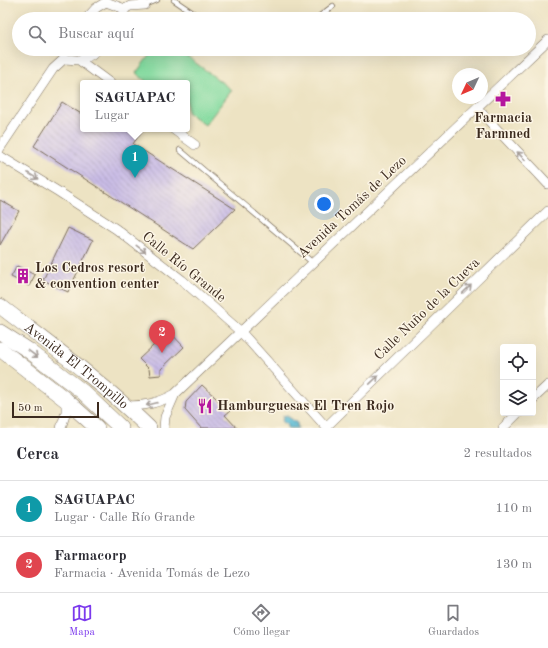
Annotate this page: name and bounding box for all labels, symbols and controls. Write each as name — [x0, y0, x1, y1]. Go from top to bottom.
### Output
search box — [12, 12, 536, 56]
icon: search — [26, 23, 48, 45]
text: Buscar aquí — [58, 27, 134, 42]
north arrow — [452, 68, 488, 104]
popup — [80, 80, 190, 132]
pharmacy icon: Farmacia Farmned — [494, 90, 512, 108]
text: SAGUAPAC — [95, 91, 175, 106]
text: Lugar — [95, 109, 129, 122]
place label: Farmacia Farmned — [474, 111, 532, 141]
pin: 1 — [122, 145, 148, 178]
one-way arrow — [517, 151, 526, 161]
street label: Avenida Tomás de Lezo — [295, 153, 409, 261]
one-way arrow — [27, 172, 38, 180]
your location — [314, 194, 334, 214]
street label: Calle Río Grande — [140, 229, 228, 305]
one-way arrow — [135, 245, 146, 253]
street label: Calle Nuño de la Cueva — [372, 255, 482, 363]
place label: Los Cedros resort & convention center — [35, 261, 159, 291]
building icon: Los Cedros resort & convention center — [14, 267, 32, 285]
one-way arrow — [462, 285, 472, 294]
street label: Avenida El Trompillo — [22, 320, 131, 412]
pin: 2 — [149, 320, 175, 353]
map controls — [500, 344, 536, 416]
button: locate — [500, 344, 536, 380]
one-way arrow — [27, 350, 38, 358]
one-way arrow — [369, 375, 379, 385]
button: layers — [500, 380, 536, 416]
restaurant icon: Hamburguesas El Tren Rojo — [196, 397, 214, 415]
place label: Hamburguesas El Tren Rojo — [217, 399, 394, 413]
scale bar — [12, 400, 99, 419]
one-way arrow — [145, 400, 158, 408]
text: 50 m — [18, 403, 43, 414]
text: Cerca — [16, 446, 59, 463]
text: 2 resultados — [464, 447, 532, 460]
text: SAGUAPAC — [54, 493, 135, 508]
text: 1 — [25, 502, 33, 515]
text: 110 m — [495, 502, 532, 515]
text: Lugar · Calle Río Grande — [54, 511, 195, 524]
text: Farmacorp — [54, 549, 127, 564]
text: 2 — [25, 558, 33, 571]
text: 130 m — [495, 558, 532, 571]
text: Farmacia · Avenida Tomás de Lezo — [54, 567, 250, 580]
tab: Mapa — [69, 602, 95, 640]
tab: Cómo llegar — [233, 602, 290, 640]
tab: Guardados — [428, 602, 479, 640]

